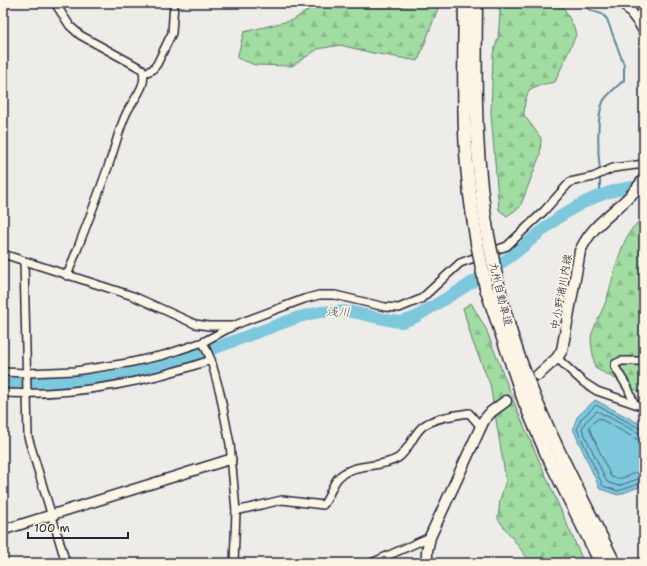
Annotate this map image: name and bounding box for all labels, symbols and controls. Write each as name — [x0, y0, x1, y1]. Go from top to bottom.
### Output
street label: 中小野浦川内線 — [547, 253, 576, 331]
street label: 九州自動車道 — [485, 260, 516, 328]
water label: 浅川 — [326, 304, 350, 320]
scale bar — [28, 514, 128, 540]
text: 100 m — [34, 520, 70, 536]

